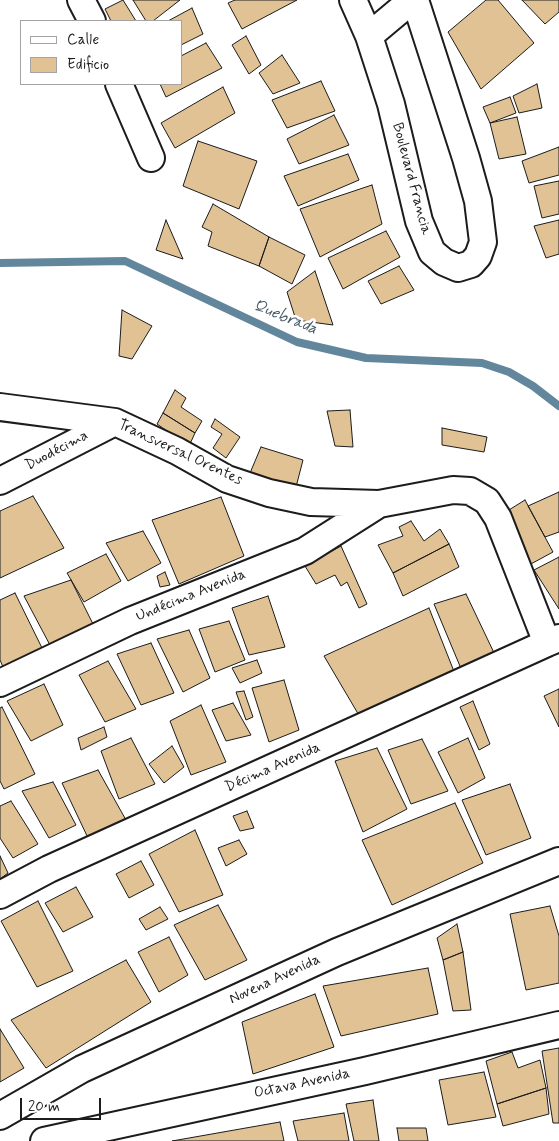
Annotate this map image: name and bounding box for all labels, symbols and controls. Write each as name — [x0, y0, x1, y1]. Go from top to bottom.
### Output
legend — [20, 20, 182, 85]
text: Calle — [67, 30, 99, 50]
text: Edificio — [67, 55, 109, 75]
street label: Boulevard Francia — [387, 121, 435, 237]
water label: Quebrada — [250, 296, 320, 340]
street label: Transversal Orentes — [115, 416, 245, 490]
street label: Duodécima — [23, 427, 91, 475]
street label: Undécima Avenida — [133, 566, 249, 626]
street label: Décima Avenida — [223, 739, 323, 797]
street label: Novena Avenida — [227, 951, 323, 1009]
street label: Octava Avenida — [252, 1065, 352, 1103]
scale bar — [22, 1088, 104, 1120]
text: 20 m — [28, 1097, 60, 1117]

